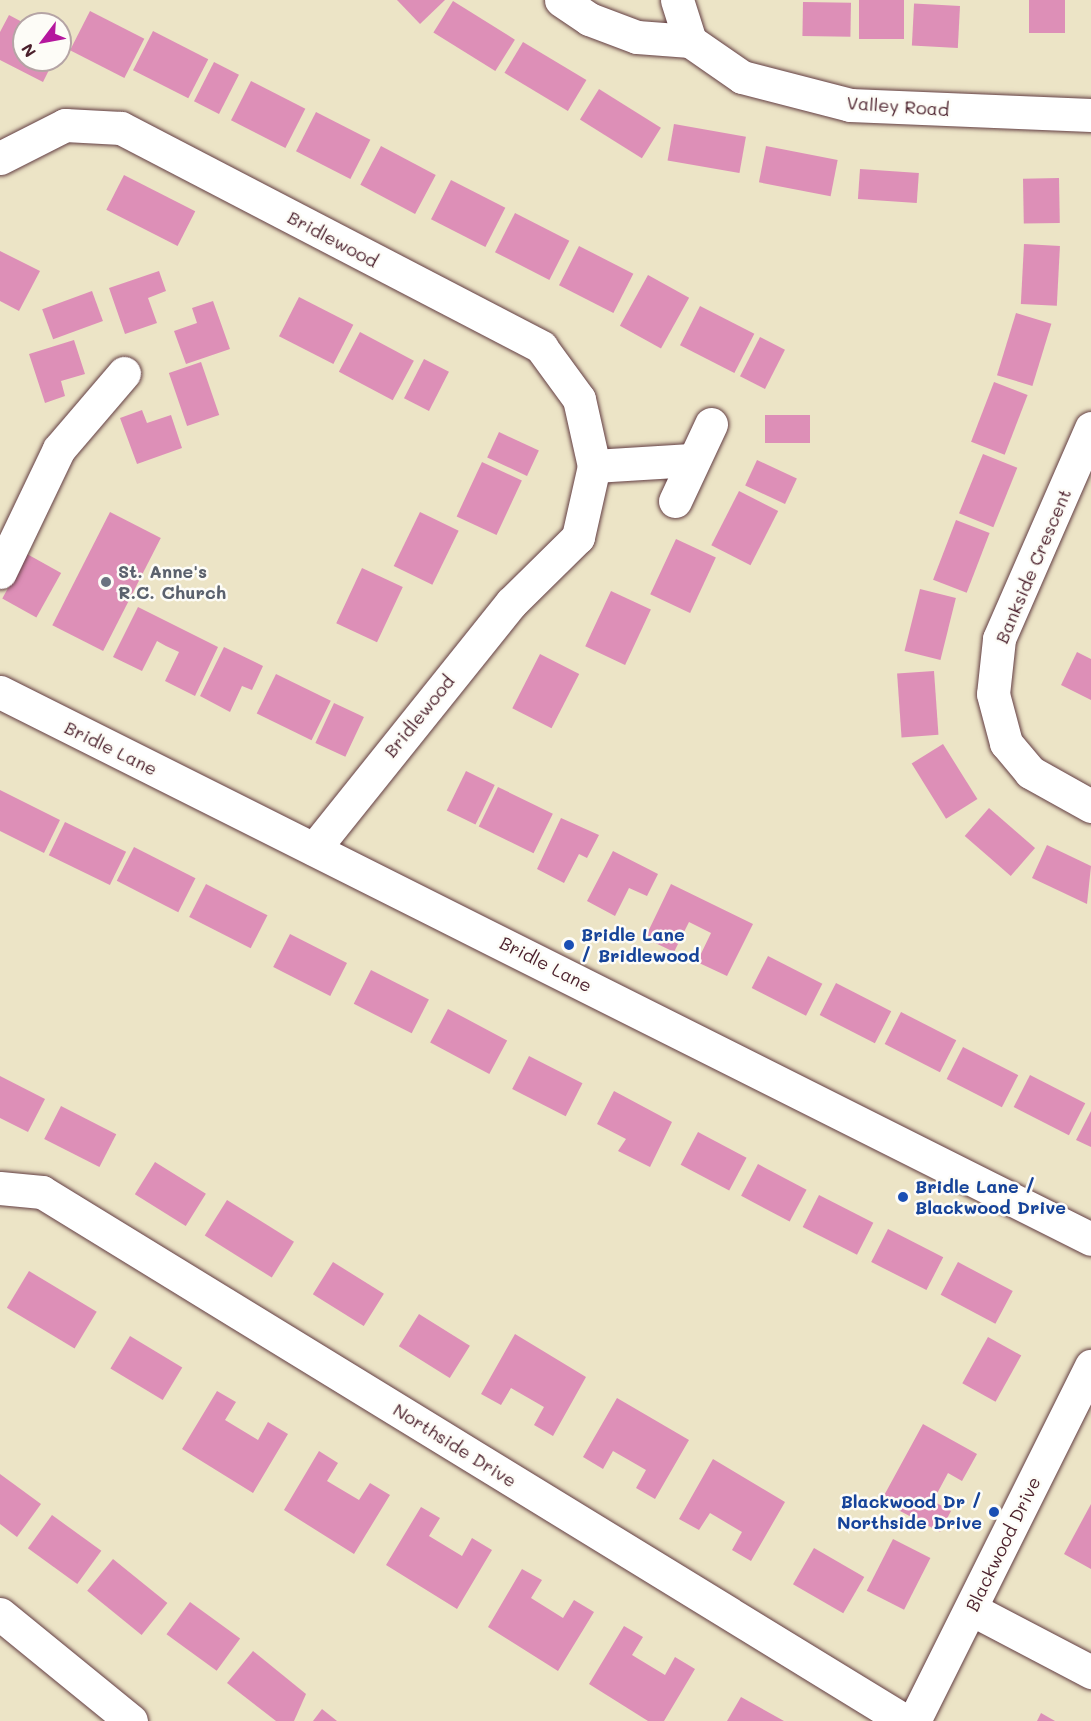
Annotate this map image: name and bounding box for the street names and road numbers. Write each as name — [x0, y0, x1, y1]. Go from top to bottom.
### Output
street label: Valley Road — [846, 92, 950, 120]
street label: Bridlewood — [284, 206, 382, 272]
street label: Bankside Crescent — [991, 485, 1075, 647]
street label: Bridlewood — [379, 671, 459, 761]
street label: Bridle Lane — [61, 716, 161, 780]
street label: Bridle Lane — [496, 932, 596, 996]
street label: Northside Drive — [389, 1398, 521, 1492]
street label: Blackwood Drive — [961, 1473, 1045, 1615]

